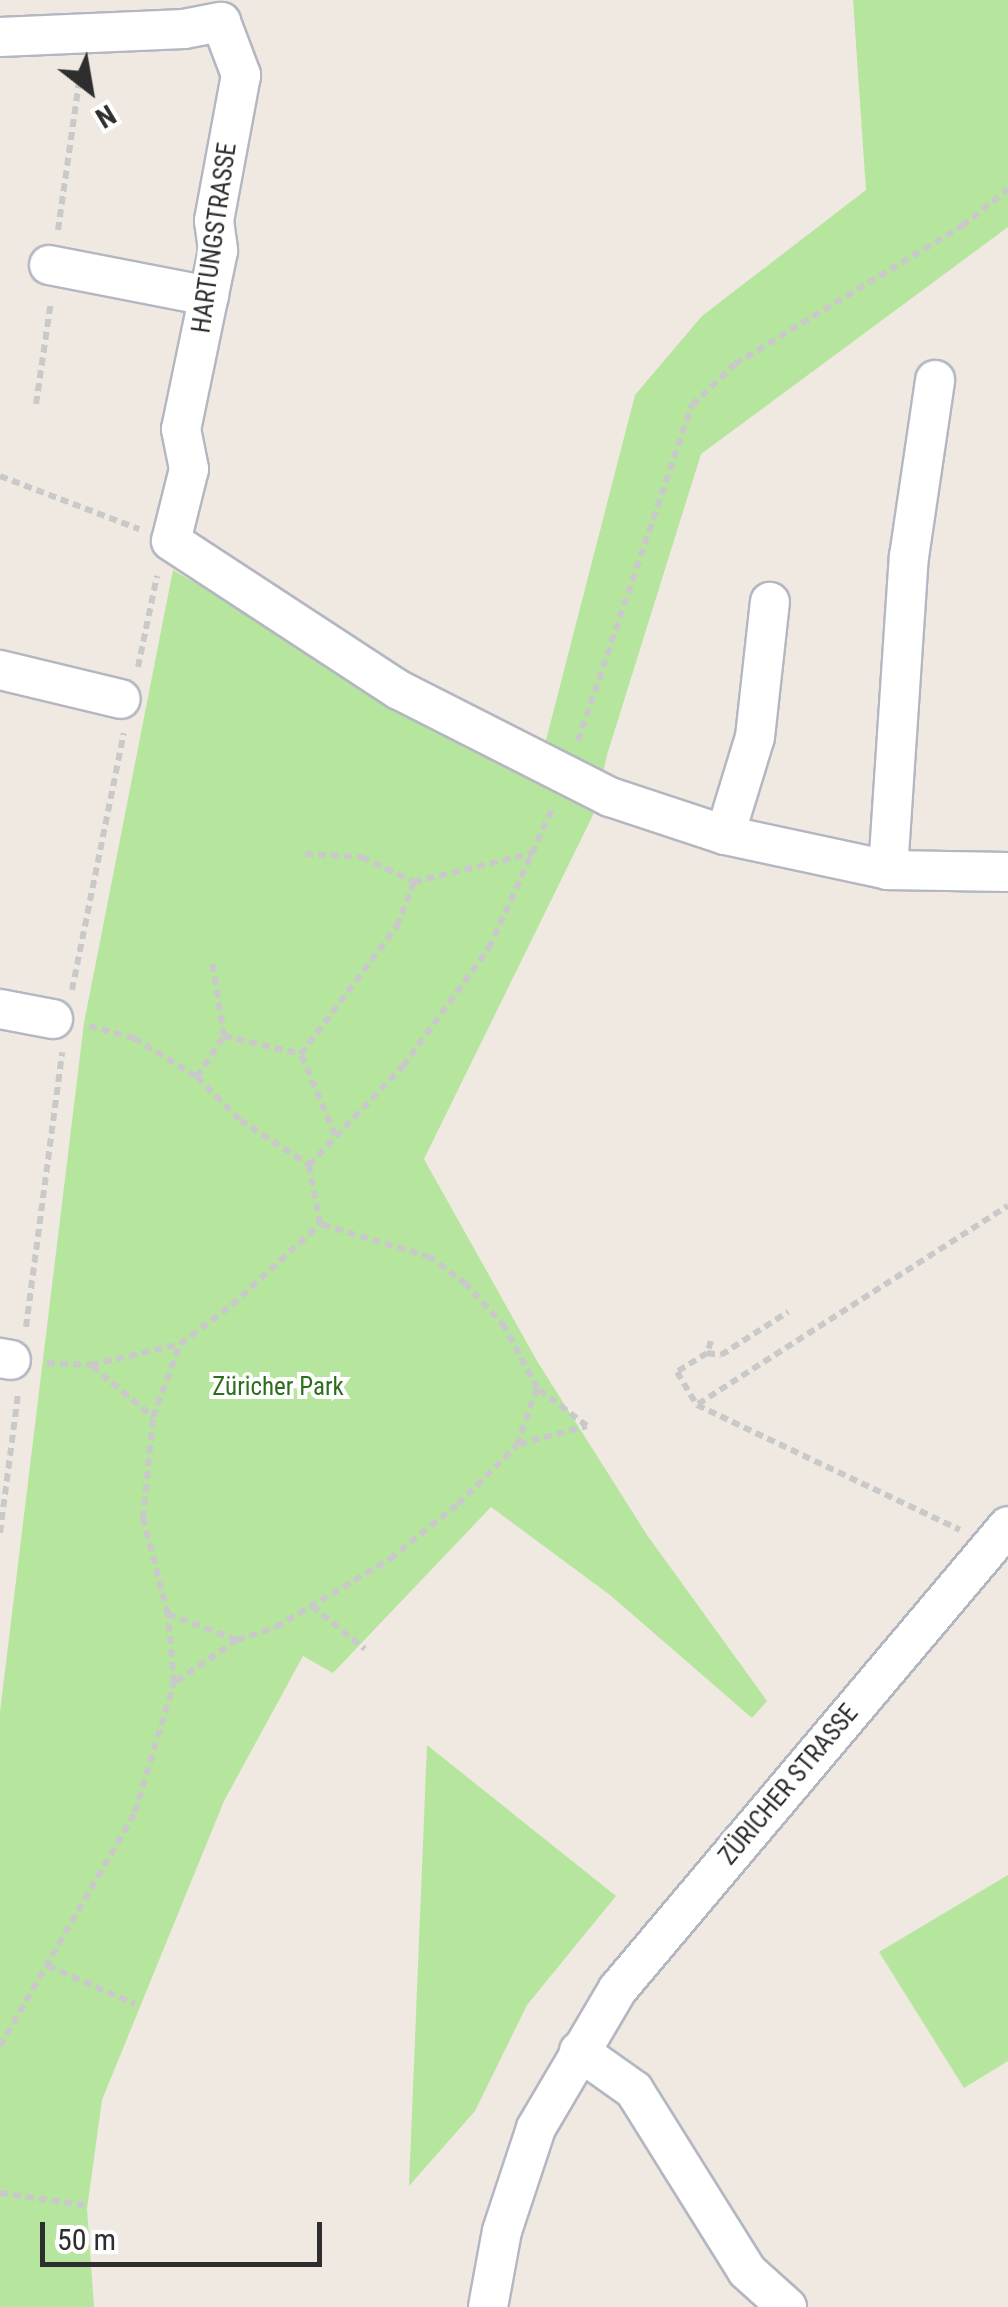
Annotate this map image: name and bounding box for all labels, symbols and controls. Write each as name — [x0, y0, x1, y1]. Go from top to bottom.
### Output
north arrow — [40, 40, 140, 140]
text: N — [90, 98, 122, 135]
street label: HARTUNGSTRASSE — [187, 141, 243, 335]
park label: Züricher Park — [212, 1372, 344, 1402]
street label: ZÜRICHER STRASSE — [713, 1699, 865, 1871]
scale bar — [45, 2202, 328, 2264]
text: 50 m — [57, 2222, 116, 2257]

